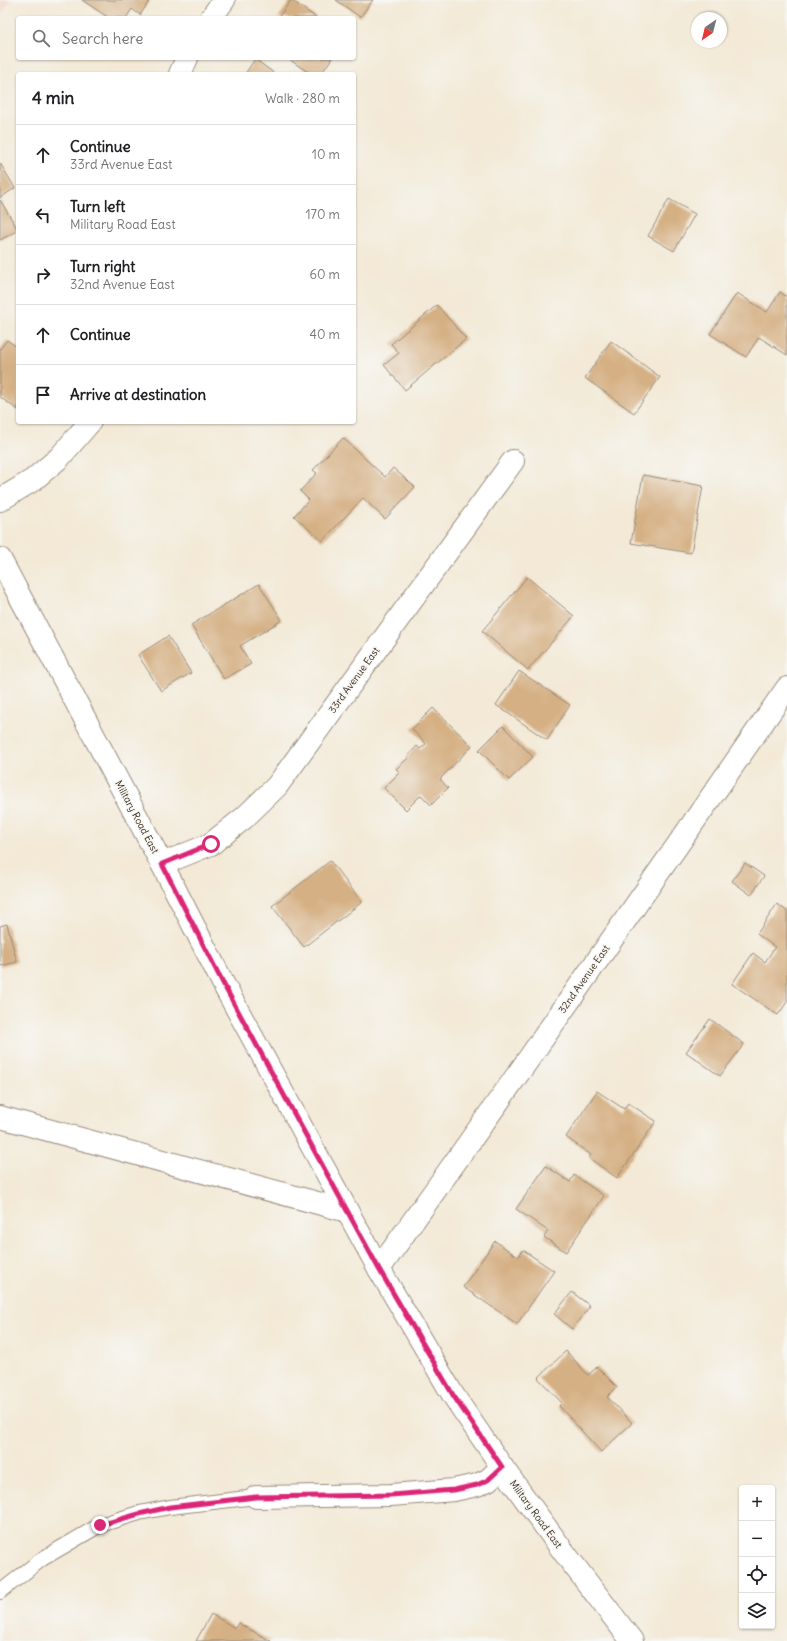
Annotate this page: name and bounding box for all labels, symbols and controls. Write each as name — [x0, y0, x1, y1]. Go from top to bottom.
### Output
north arrow — [691, 12, 727, 48]
search box — [16, 16, 356, 60]
icon: search — [30, 27, 52, 49]
text: Search here — [62, 29, 143, 48]
text: 4 min — [32, 87, 74, 109]
text: Walk · 280 m — [265, 90, 340, 107]
text: Continue — [70, 137, 131, 156]
icon: ahead — [32, 144, 54, 166]
text: 10 m — [312, 146, 340, 163]
text: 33rd Avenue East — [70, 156, 173, 173]
text: Turn left — [70, 197, 125, 216]
icon: left — [32, 204, 54, 226]
text: 170 m — [305, 206, 340, 223]
text: Military Road East — [70, 216, 176, 233]
text: Turn right — [70, 257, 135, 276]
icon: right — [32, 264, 54, 286]
text: 60 m — [309, 266, 340, 283]
text: 32nd Avenue East — [70, 276, 175, 293]
icon: ahead — [32, 324, 54, 346]
text: Continue — [70, 325, 131, 344]
text: 40 m — [309, 326, 340, 343]
icon: arrive — [32, 384, 54, 406]
text: Arrive at destination — [70, 385, 206, 404]
street label: 33rd Avenue East — [326, 644, 383, 716]
street label: Military Road East — [112, 778, 162, 856]
route start — [202, 835, 220, 853]
street label: 32nd Avenue East — [556, 942, 613, 1016]
street label: Military Road East — [507, 1477, 565, 1551]
map controls — [739, 1485, 775, 1629]
button: + — [739, 1485, 775, 1521]
route end — [91, 1516, 109, 1534]
button: − — [739, 1521, 775, 1557]
button: locate — [739, 1557, 775, 1593]
button: layers — [739, 1593, 775, 1629]

